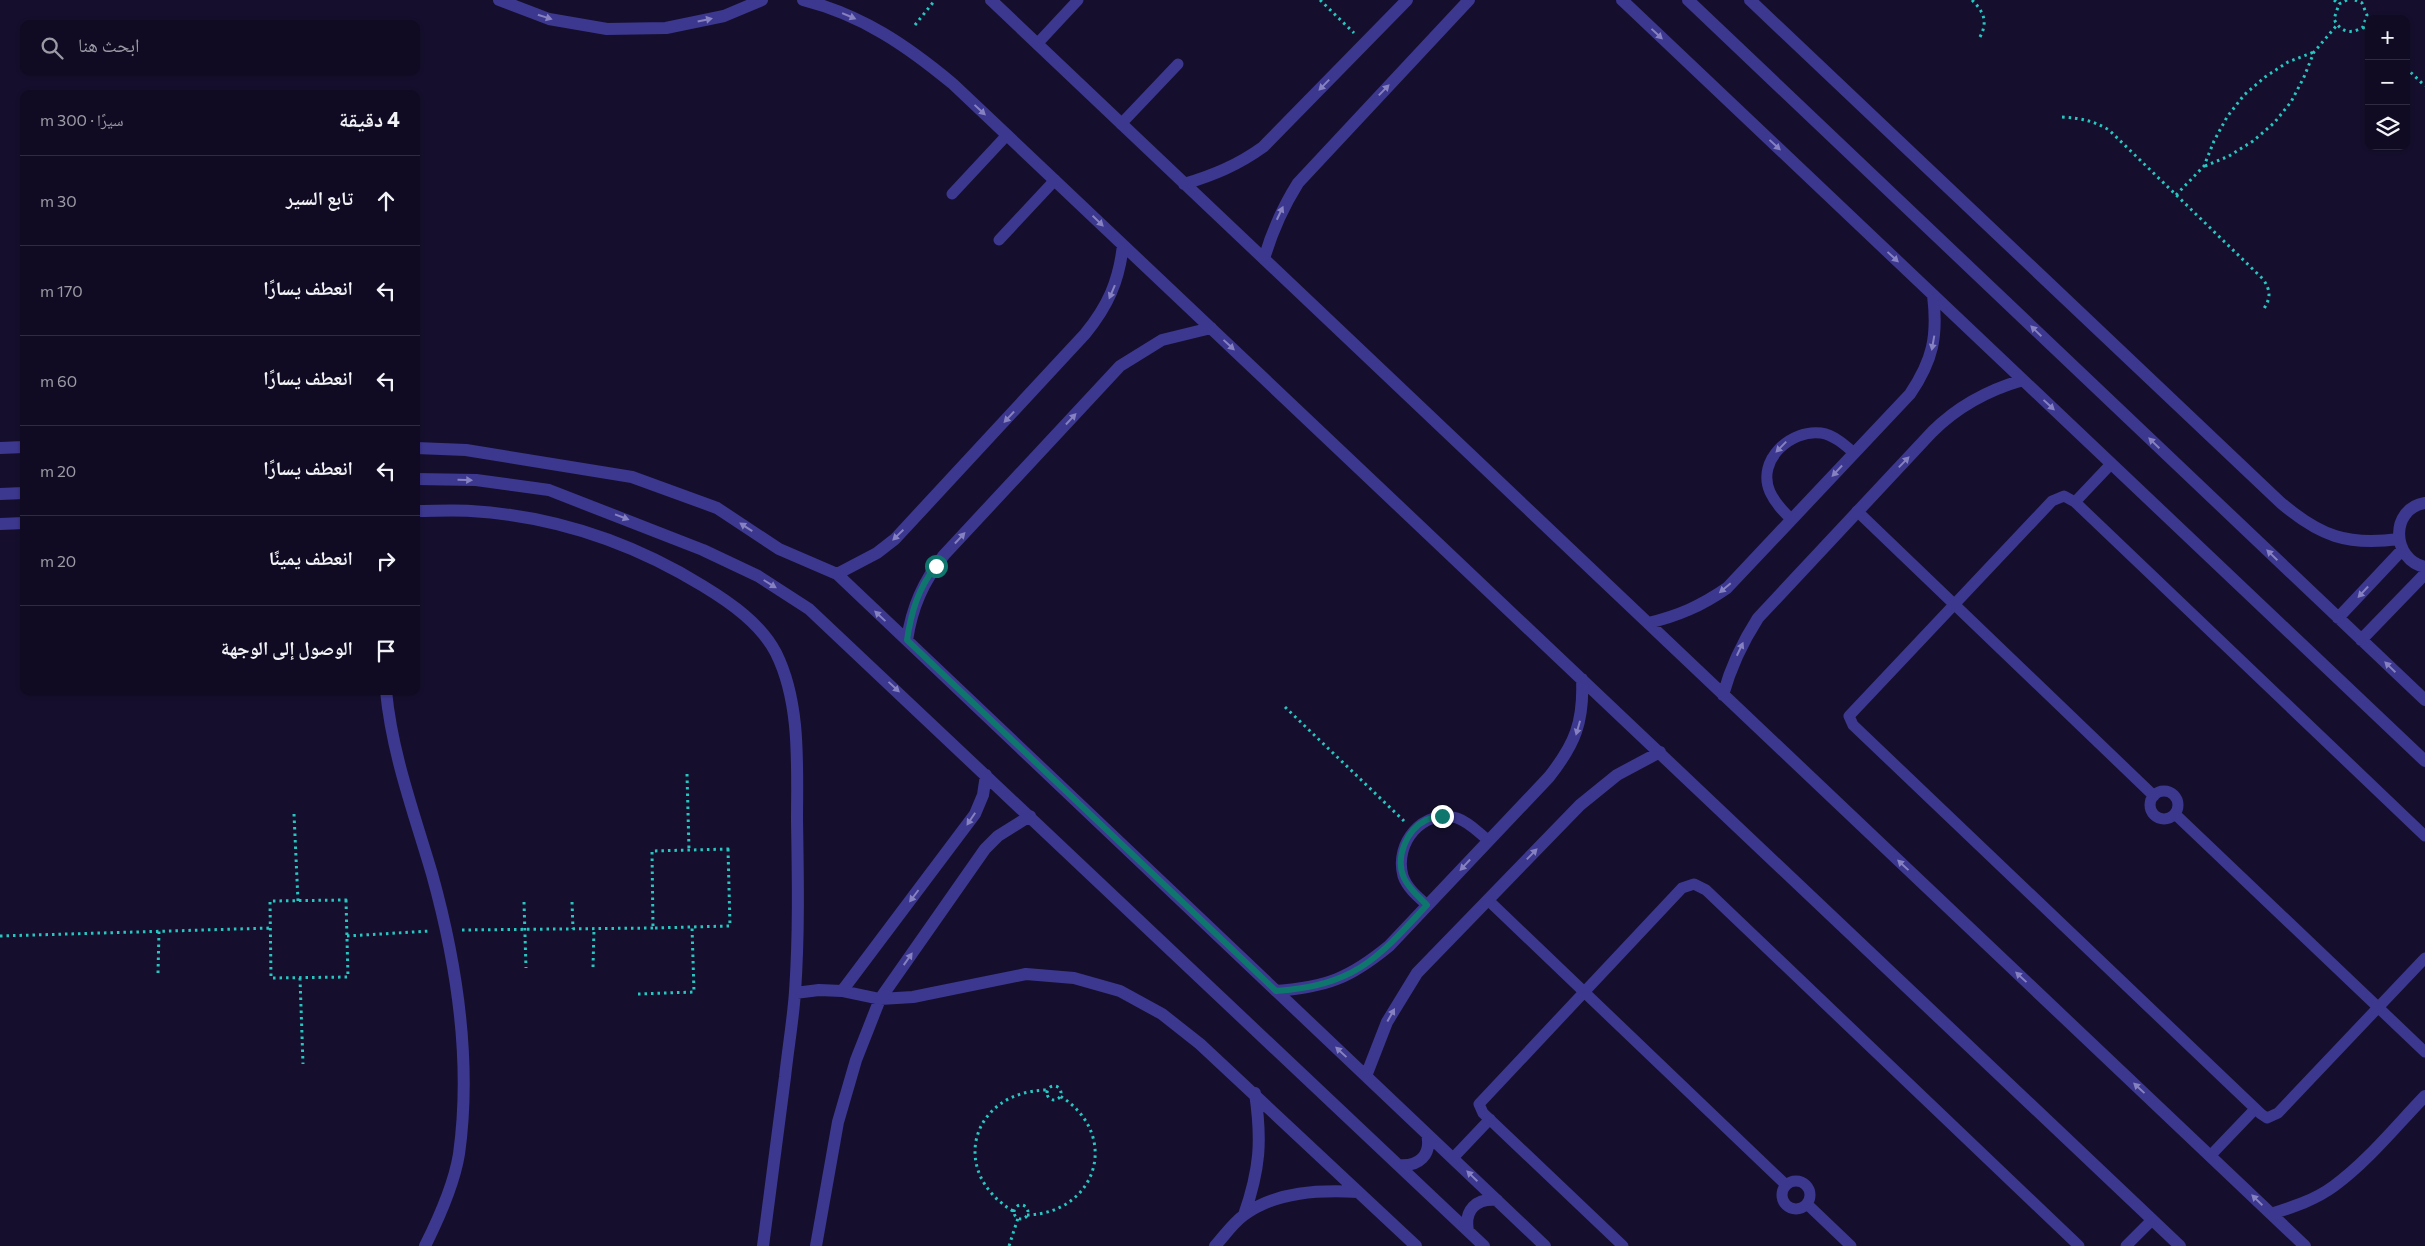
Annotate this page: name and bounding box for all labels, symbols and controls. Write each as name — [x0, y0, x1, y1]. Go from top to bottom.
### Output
one-way arrow — [842, 12, 856, 20]
one-way arrow — [538, 13, 553, 21]
map controls — [2365, 15, 2410, 150]
button: + — [2365, 15, 2410, 60]
one-way arrow — [698, 16, 713, 24]
search box — [20, 20, 420, 75]
one-way arrow — [1651, 28, 1663, 40]
text: ابحث هنا — [78, 33, 140, 56]
icon: search — [38, 34, 66, 62]
button: − — [2365, 60, 2410, 105]
one-way arrow — [1318, 79, 1330, 91]
one-way arrow — [1378, 84, 1390, 96]
one-way arrow — [974, 104, 986, 116]
button: layers — [2365, 105, 2410, 150]
text: 4 دقيقة — [339, 106, 400, 131]
text: سيرًا · 300 m — [40, 110, 124, 129]
one-way arrow — [1769, 139, 1781, 151]
text: تابع السير — [286, 186, 353, 209]
icon: ahead — [372, 187, 400, 215]
text: 30 m — [40, 191, 77, 210]
one-way arrow — [1276, 206, 1284, 220]
one-way arrow — [1092, 215, 1104, 227]
one-way arrow — [1887, 251, 1899, 263]
text: انعطف يسارًا — [263, 276, 353, 299]
icon: left — [372, 277, 400, 305]
text: 170 m — [40, 281, 83, 300]
one-way arrow — [1108, 285, 1116, 299]
one-way arrow — [2030, 325, 2042, 337]
one-way arrow — [1929, 335, 1937, 351]
one-way arrow — [1223, 339, 1235, 351]
text: انعطف يسارًا — [263, 366, 353, 389]
icon: left — [372, 367, 400, 395]
text: 60 m — [40, 371, 77, 390]
one-way arrow — [2043, 399, 2055, 411]
one-way arrow — [1003, 410, 1015, 422]
one-way arrow — [1065, 413, 1077, 425]
one-way arrow — [2148, 437, 2160, 449]
one-way arrow — [1775, 440, 1787, 452]
text: انعطف يسارًا — [263, 456, 353, 479]
one-way arrow — [1898, 456, 1910, 468]
icon: left — [372, 457, 400, 485]
text: 20 m — [40, 461, 76, 480]
one-way arrow — [1831, 464, 1843, 476]
one-way arrow — [457, 476, 473, 484]
one-way arrow — [615, 513, 630, 521]
one-way arrow — [739, 522, 753, 532]
one-way arrow — [892, 529, 904, 541]
one-way arrow — [954, 532, 966, 544]
text: انعطف يمينًا — [269, 546, 353, 569]
icon: right — [372, 547, 400, 575]
one-way arrow — [2266, 549, 2278, 561]
text: 20 m — [40, 551, 76, 570]
route start — [925, 555, 948, 578]
one-way arrow — [763, 579, 776, 588]
one-way arrow — [1719, 583, 1732, 594]
one-way arrow — [2357, 585, 2369, 597]
one-way arrow — [875, 610, 887, 622]
text: الوصول إلى الوجهة — [221, 636, 353, 659]
icon: arrive — [372, 637, 400, 665]
one-way arrow — [1736, 642, 1744, 656]
one-way arrow — [2384, 661, 2396, 673]
one-way arrow — [888, 681, 900, 693]
one-way arrow — [1573, 720, 1581, 735]
route end — [1431, 805, 1454, 828]
one-way arrow — [966, 812, 976, 825]
one-way arrow — [1526, 848, 1538, 860]
one-way arrow — [1459, 859, 1471, 871]
one-way arrow — [1897, 859, 1909, 871]
one-way arrow — [909, 889, 920, 902]
one-way arrow — [903, 952, 913, 966]
one-way arrow — [2015, 971, 2027, 983]
one-way arrow — [1387, 1007, 1395, 1022]
one-way arrow — [1336, 1046, 1348, 1058]
one-way arrow — [2133, 1082, 2145, 1094]
one-way arrow — [1466, 1170, 1478, 1182]
one-way arrow — [2251, 1194, 2263, 1206]

